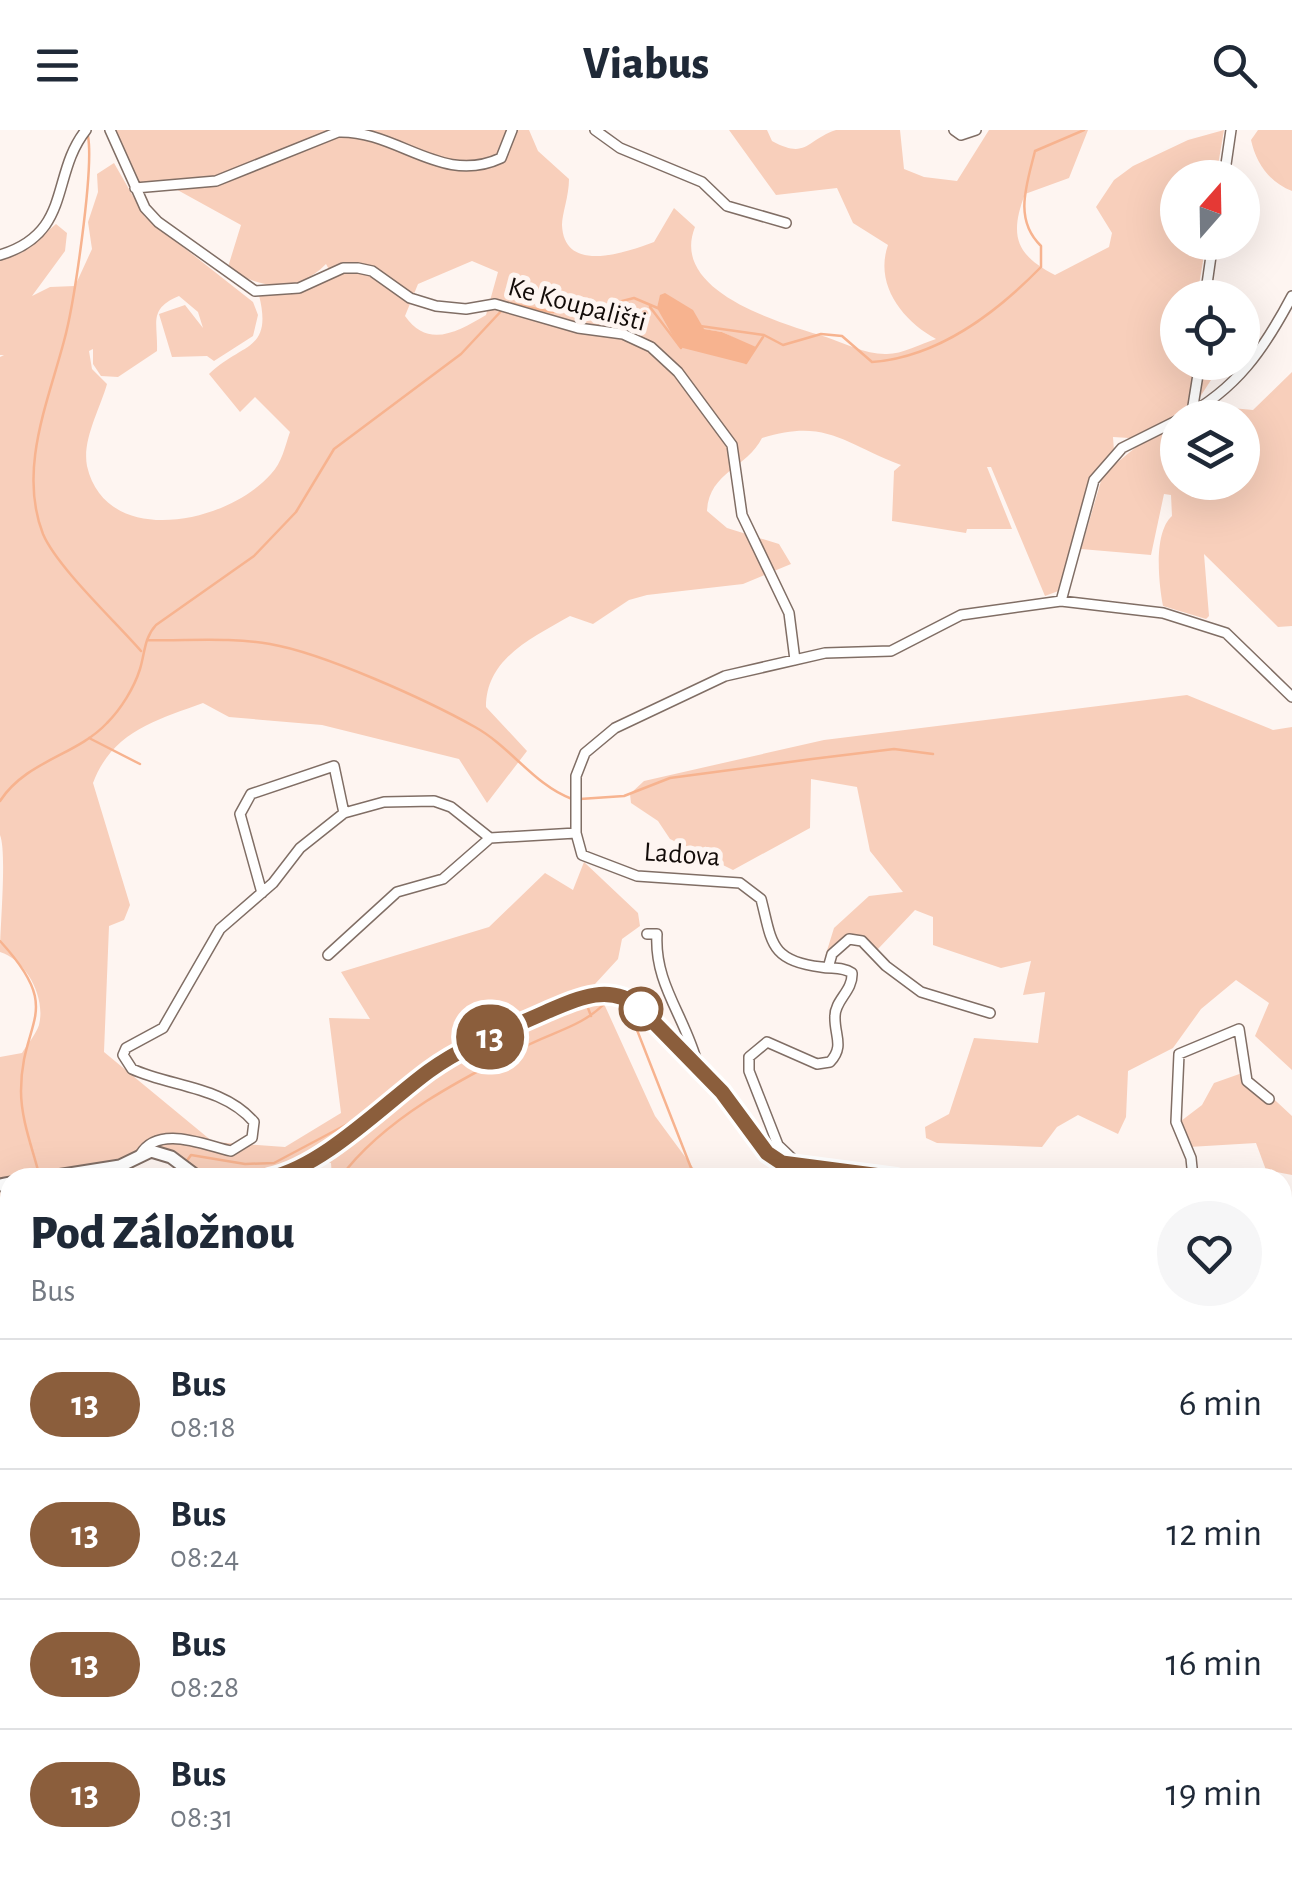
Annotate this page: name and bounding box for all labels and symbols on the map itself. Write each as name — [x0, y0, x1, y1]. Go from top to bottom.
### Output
north arrow — [1160, 160, 1260, 260]
street label: Ke Koupališti — [505, 273, 649, 337]
street label: Ladova — [643, 838, 721, 872]
unlabelled marker — [620, 988, 662, 1030]
line badge: 13 — [445, 1004, 535, 1070]

